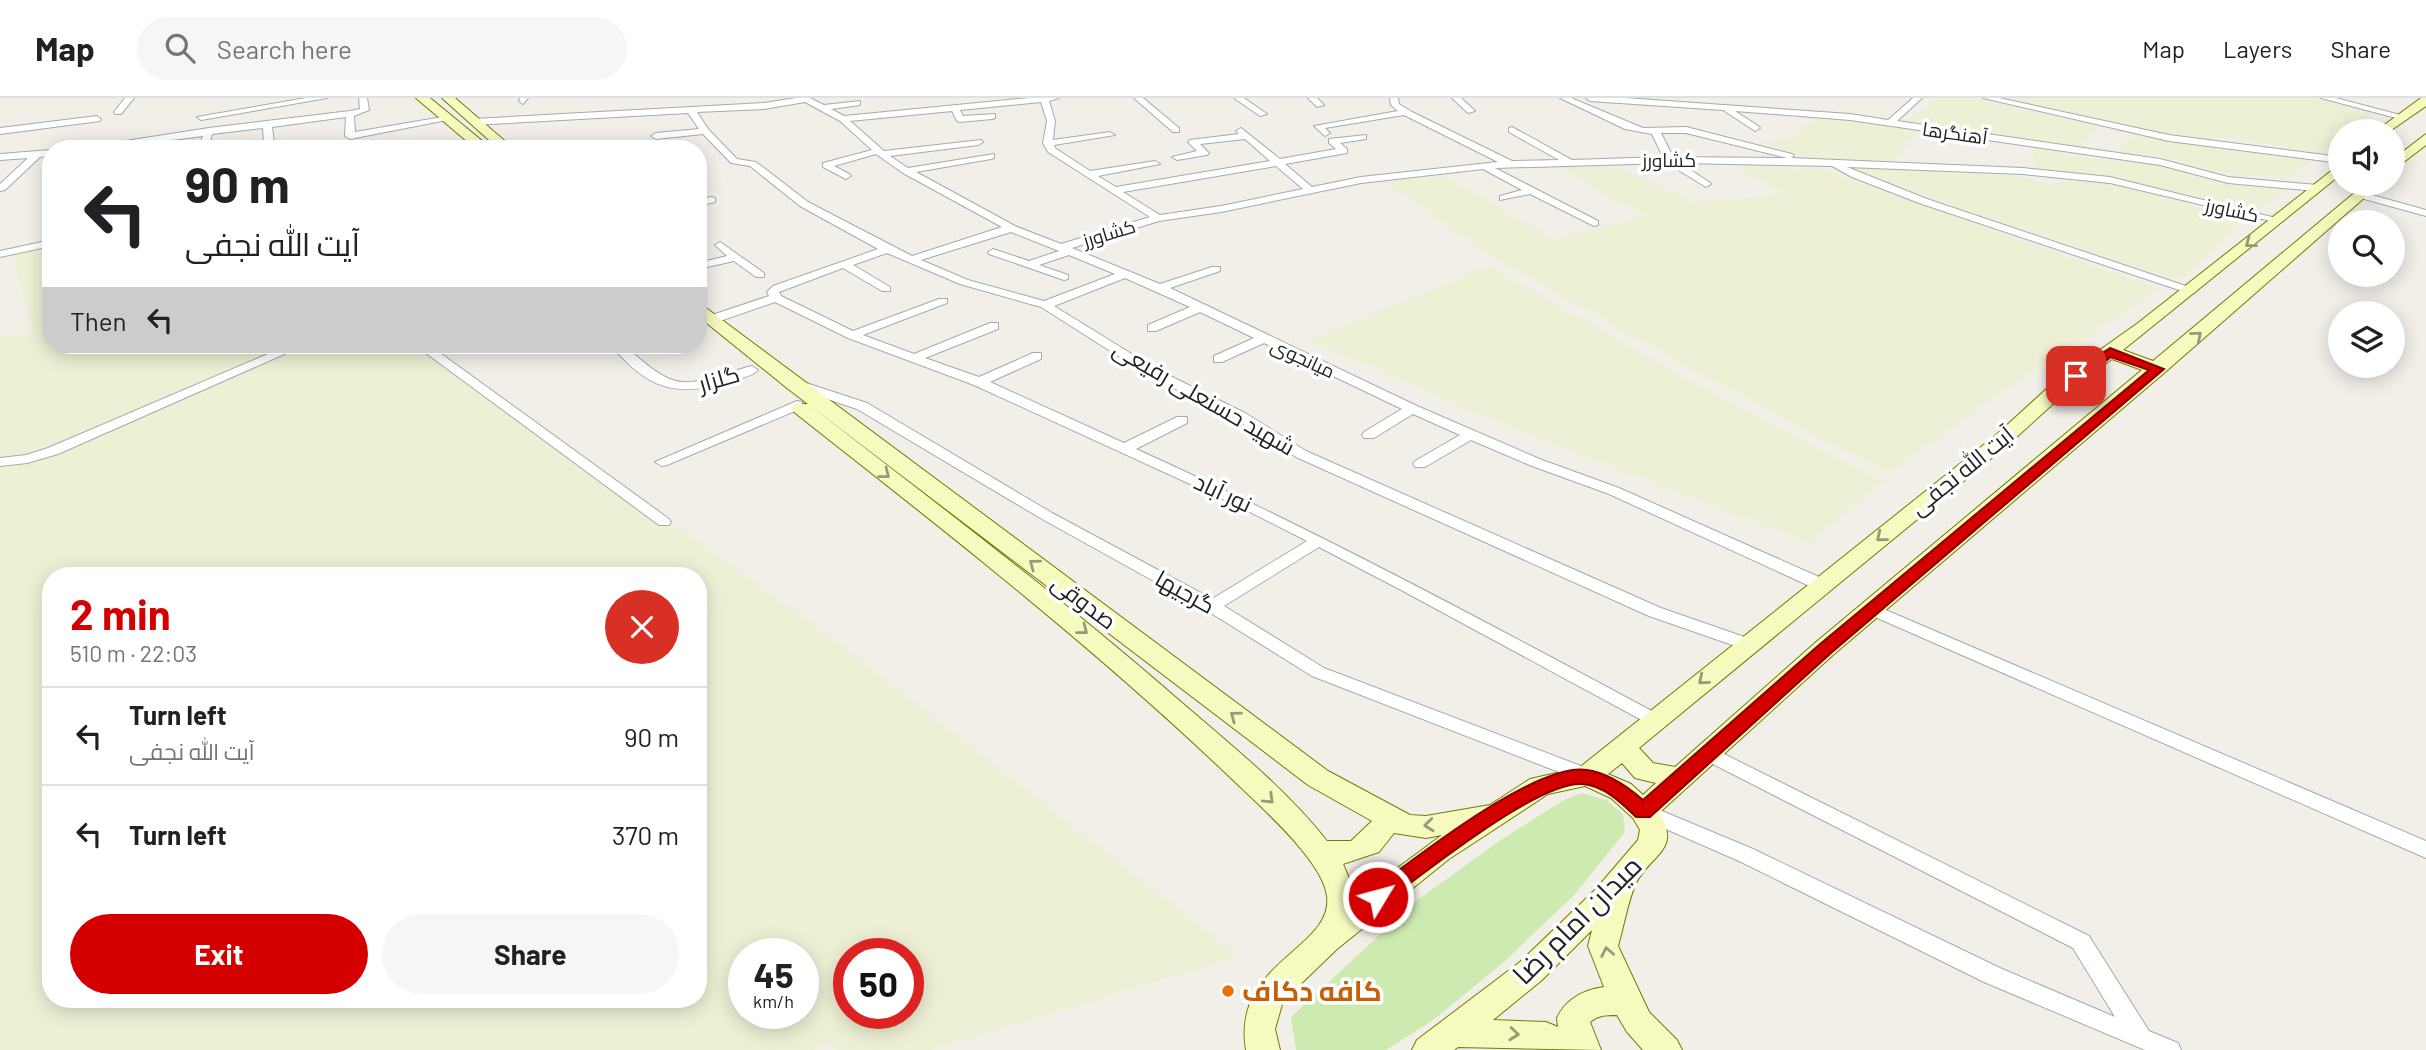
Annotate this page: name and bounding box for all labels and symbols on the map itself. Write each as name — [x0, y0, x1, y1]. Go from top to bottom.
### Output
street label: آهنگرها — [1921, 117, 1989, 149]
street label: کشاورز — [1641, 148, 1696, 172]
street label: کشاورز — [2202, 192, 2261, 227]
street label: کشاورز — [1079, 214, 1138, 253]
one-way arrow — [2246, 235, 2258, 248]
one-way arrow — [2188, 332, 2201, 344]
street label: میانجوی — [1267, 333, 1339, 383]
street label: شهید حسنعلی رفیعی — [1108, 334, 1300, 462]
pin — [2046, 346, 2106, 406]
street label: گلزار — [693, 359, 743, 398]
street label: آیت الله نجفی — [1904, 420, 2020, 521]
one-way arrow — [876, 466, 889, 478]
street label: نور آباد — [1190, 467, 1257, 518]
one-way arrow — [1876, 529, 1888, 542]
one-way arrow — [1029, 560, 1041, 573]
street label: گرجیها — [1150, 563, 1220, 620]
street label: صدوقی — [1046, 568, 1122, 635]
one-way arrow — [1074, 622, 1087, 634]
one-way arrow — [1699, 672, 1712, 684]
one-way arrow — [1230, 711, 1243, 724]
one-way arrow — [1261, 791, 1274, 804]
one-way arrow — [1423, 818, 1435, 833]
street label: میدان امام رضا — [1505, 848, 1651, 994]
position arrow — [1341, 860, 1415, 934]
speed limit sign: 50 — [833, 938, 924, 1029]
one-way arrow — [1600, 946, 1615, 957]
place label: کافه دکاف — [1242, 973, 1382, 1007]
marker: کافه دکاف — [1220, 983, 1236, 999]
one-way arrow — [1509, 1026, 1520, 1041]

